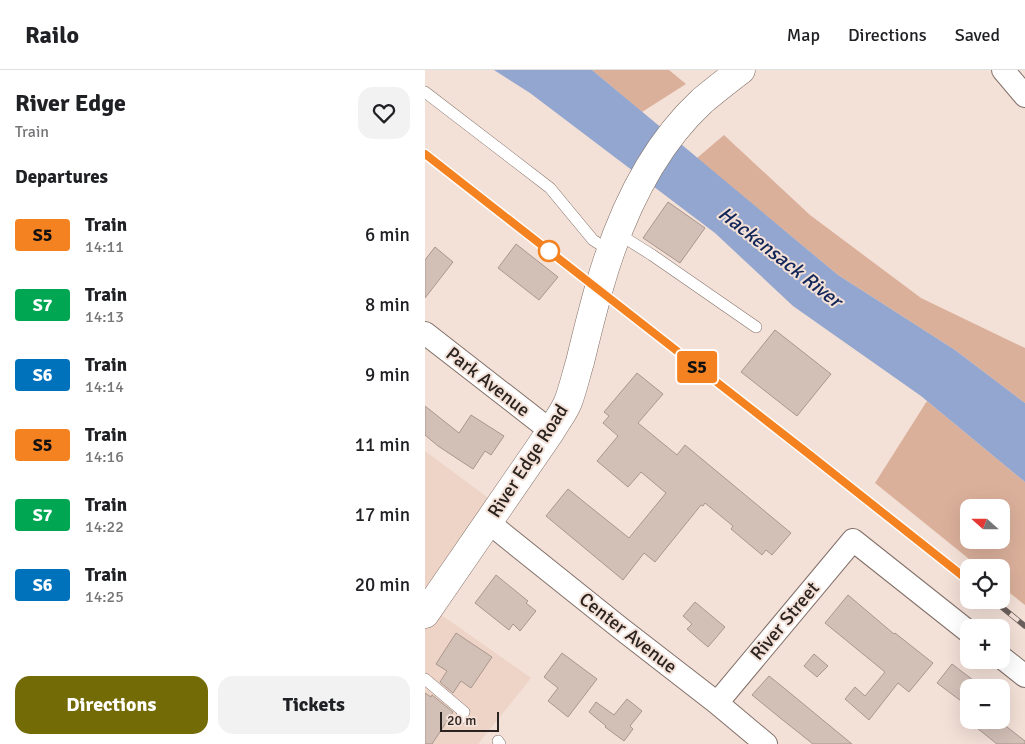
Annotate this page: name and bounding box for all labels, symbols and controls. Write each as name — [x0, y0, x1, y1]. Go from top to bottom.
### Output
text: Railo — [25, 20, 79, 50]
text: Map — [787, 24, 820, 46]
text: Directions — [848, 24, 927, 46]
text: Saved — [955, 24, 1000, 46]
button: heart — [358, 87, 410, 139]
text: River Edge — [15, 88, 126, 118]
text: Train — [15, 122, 49, 142]
text: Departures — [15, 165, 108, 189]
water label: Hackensack River — [713, 201, 849, 315]
text: Train — [85, 213, 127, 237]
text: 6 min — [365, 223, 410, 247]
text: S5 — [33, 224, 52, 246]
text: 14:11 — [85, 237, 124, 257]
unlabelled marker — [538, 240, 560, 262]
text: Train — [85, 283, 127, 307]
text: 8 min — [365, 293, 410, 317]
text: S7 — [33, 294, 52, 316]
text: 14:13 — [85, 307, 124, 327]
street label: Park Avenue — [441, 342, 535, 422]
line badge: S5 — [675, 351, 719, 383]
text: Train — [85, 353, 127, 377]
text: S5 — [687, 356, 707, 378]
text: 9 min — [365, 363, 410, 387]
text: S6 — [33, 364, 52, 386]
text: 14:14 — [85, 377, 124, 397]
street label: River Edge Road — [482, 400, 574, 522]
text: Train — [85, 423, 127, 447]
text: 11 min — [355, 433, 410, 457]
text: S5 — [33, 434, 52, 456]
text: 14:16 — [85, 447, 124, 467]
text: Train — [85, 493, 127, 517]
north arrow — [960, 499, 1010, 549]
map controls — [960, 499, 1010, 729]
text: 17 min — [355, 503, 410, 527]
text: S7 — [33, 504, 52, 526]
text: 14:22 — [85, 517, 124, 537]
button: locate — [960, 559, 1010, 609]
text: Train — [85, 563, 127, 587]
text: 20 min — [355, 573, 410, 597]
text: S6 — [33, 574, 52, 596]
street label: River Street — [745, 577, 825, 665]
text: 14:25 — [85, 587, 124, 607]
street label: Center Avenue — [574, 587, 682, 679]
button: + — [960, 619, 1010, 669]
button: Directions — [15, 676, 208, 734]
button: Tickets — [218, 676, 410, 734]
button: − — [960, 679, 1010, 729]
scale bar — [440, 709, 499, 732]
text: 20 m — [447, 712, 476, 729]

